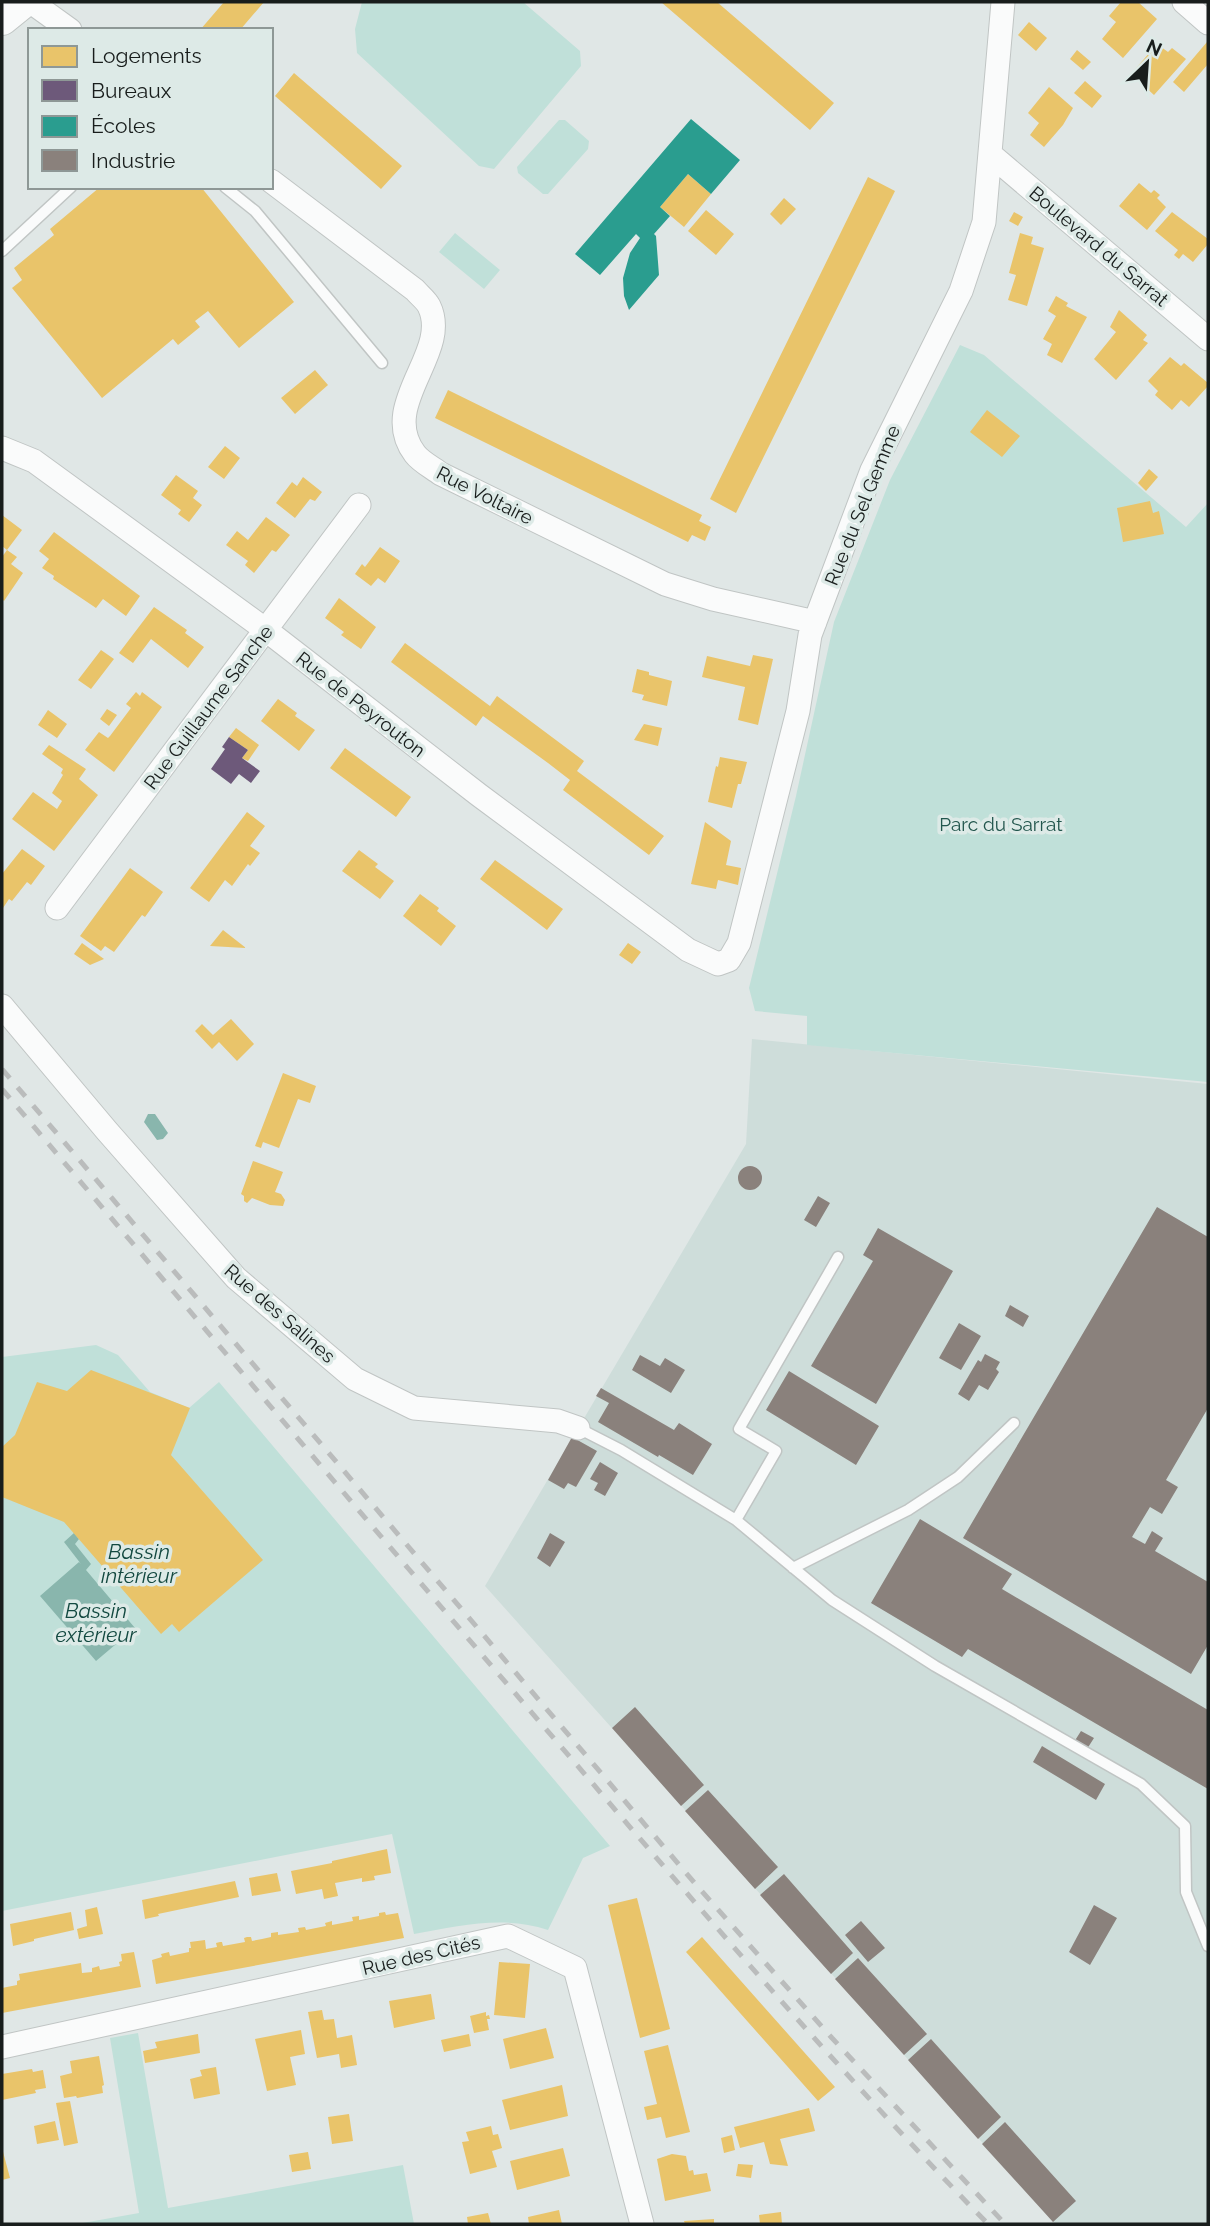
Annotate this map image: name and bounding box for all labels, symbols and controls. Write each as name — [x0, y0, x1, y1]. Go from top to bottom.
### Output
legend — [28, 28, 273, 189]
north arrow — [1112, 28, 1182, 98]
text: N — [1143, 35, 1165, 61]
text: Logements — [91, 43, 202, 68]
text: Bureaux — [91, 78, 172, 103]
text: Écoles — [91, 113, 156, 138]
text: Industrie — [91, 148, 175, 173]
street label: Boulevard du Sarrat — [1025, 182, 1173, 311]
street label: Rue du Sel Gemme — [820, 422, 904, 588]
street label: Rue Voltaire — [433, 461, 537, 529]
street label: Rue Guillaume Sanche — [139, 621, 277, 793]
street label: Rue de Peyrouton — [292, 647, 430, 761]
park label: Parc du Sarrat — [939, 813, 1063, 835]
street label: Rue des Salines — [220, 1259, 340, 1367]
water label: Bassin intérieur — [101, 1539, 178, 1588]
water label: Bassin extérieur — [55, 1598, 137, 1647]
street label: Rue des Cités — [360, 1931, 482, 1979]

